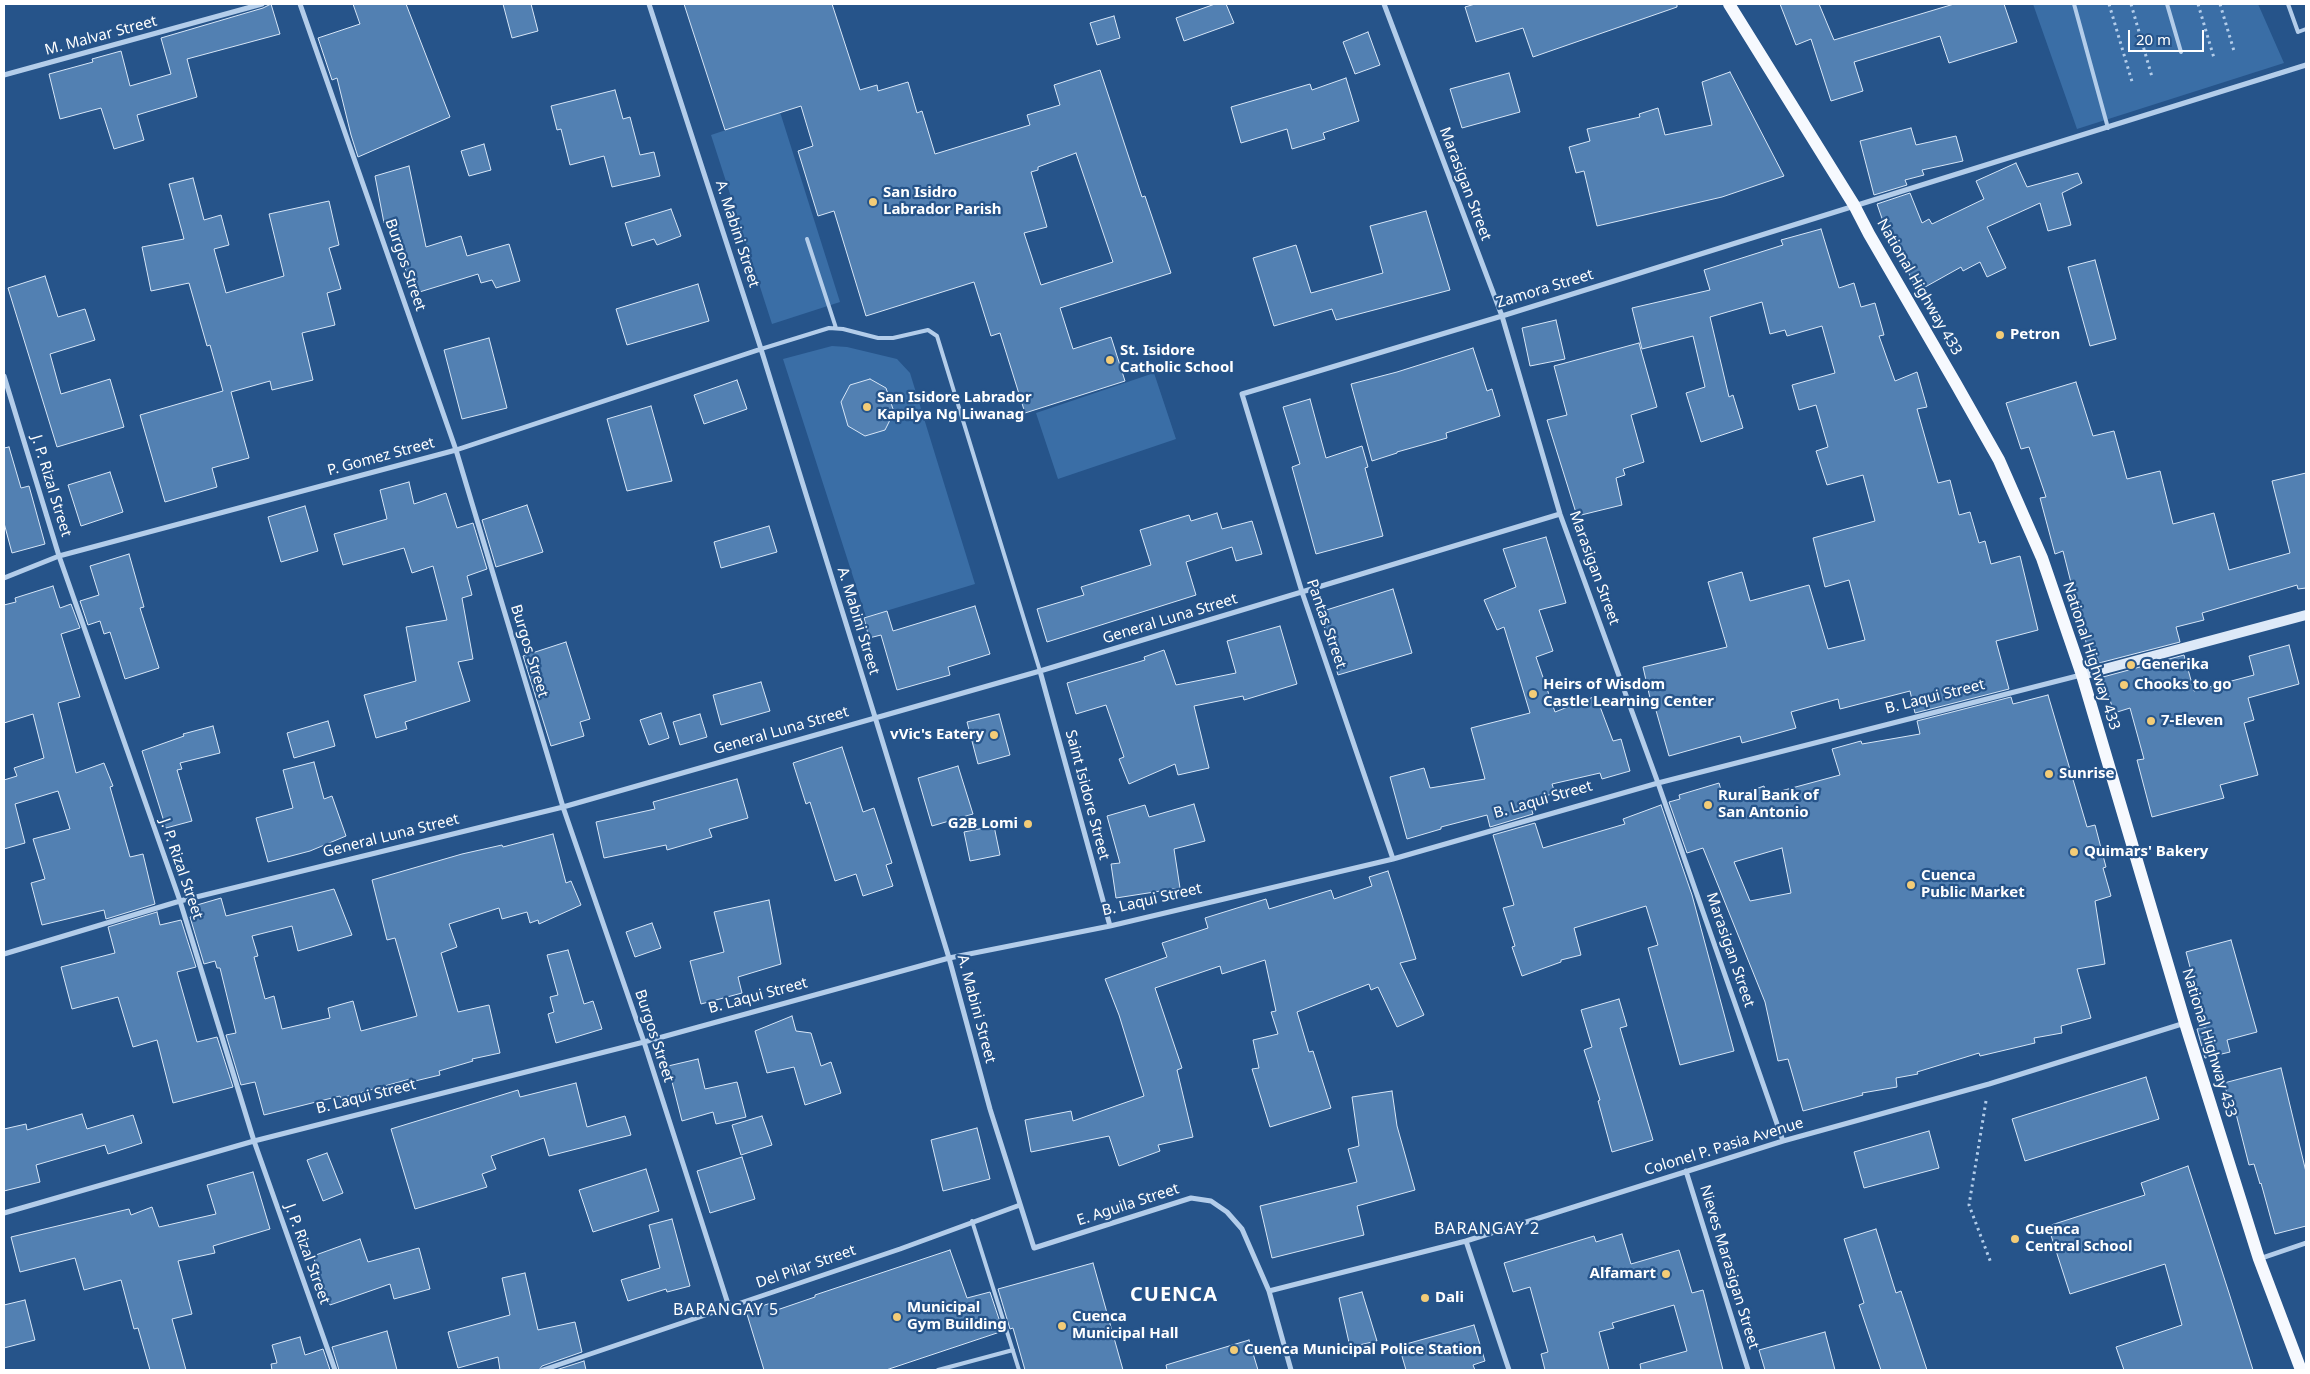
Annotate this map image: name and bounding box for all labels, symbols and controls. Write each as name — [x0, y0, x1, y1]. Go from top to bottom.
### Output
street label: M. Malvar Street — [43, 12, 159, 60]
scale bar — [2130, 20, 2206, 52]
text: 20 m — [2136, 29, 2171, 49]
street label: Marasigan Street — [1435, 125, 1495, 243]
street label: A. Mabini Street — [711, 178, 763, 290]
place label: San Isidro Labrador Parish — [883, 184, 1001, 219]
marker: San Isidro Labrador Parish — [867, 196, 879, 208]
street label: National Highway 433 — [1873, 216, 1965, 358]
street label: Burgos Street — [381, 217, 429, 313]
street label: Zamora Street — [1494, 266, 1596, 312]
place label: Petron — [2010, 326, 2060, 344]
marker: Petron — [1994, 329, 2006, 341]
place label: St. Isidore Catholic School — [1120, 342, 1234, 377]
marker: St. Isidore Catholic School — [1104, 354, 1116, 366]
place label: San Isidore Labrador Kapilya Ng Liwanag — [877, 389, 1032, 424]
marker: San Isidore Labrador Kapilya Ng Liwanag — [861, 401, 873, 413]
street label: J. P. Rizal Street — [27, 433, 75, 539]
street label: P. Gomez Street — [325, 434, 437, 480]
street label: Marasigan Street — [1565, 509, 1623, 627]
street label: A. Mabini Street — [833, 565, 883, 677]
street label: Pantas Street — [1302, 577, 1350, 671]
street label: National Highway 433 — [2059, 580, 2123, 732]
street label: General Luna Street — [1101, 590, 1239, 648]
street label: Burgos Street — [506, 602, 552, 700]
place label: Generika — [2141, 656, 2209, 674]
marker: Generika — [2125, 659, 2137, 671]
place label: Heirs of Wisdom Castle Learning Center — [1543, 676, 1714, 711]
street label: B. Laqui Street — [1883, 676, 1987, 718]
place label: Chooks to go — [2134, 676, 2231, 694]
marker: Chooks to go — [2118, 679, 2130, 691]
marker: Heirs of Wisdom Castle Learning Center — [1527, 688, 1539, 700]
street label: General Luna Street — [711, 703, 851, 759]
place label: 7-Eleven — [2161, 712, 2223, 730]
marker: 7-Eleven — [2145, 715, 2157, 727]
place label: vVic's Eatery — [890, 726, 984, 744]
street label: Saint Isidore Street — [1061, 728, 1113, 862]
marker: vVic's Eatery — [988, 729, 1000, 741]
place label: Sunrise — [2059, 765, 2114, 783]
marker: Sunrise — [2043, 768, 2055, 780]
street label: B. Laqui Street — [1492, 777, 1594, 823]
place label: Rural Bank of San Antonio — [1718, 787, 1818, 822]
marker: Rural Bank of San Antonio — [1702, 799, 1714, 811]
street label: General Luna Street — [321, 810, 461, 862]
place label: G2B Lomi — [948, 815, 1018, 833]
street label: J. P. Rizal Street — [155, 816, 207, 922]
marker: G2B Lomi — [1022, 818, 1034, 830]
place label: Quimars' Bakery — [2084, 843, 2208, 861]
marker: Quimars' Bakery — [2068, 846, 2080, 858]
place label: Cuenca Public Market — [1921, 867, 2025, 902]
marker: Cuenca Public Market — [1905, 879, 1917, 891]
street label: B. Laqui Street — [1100, 880, 1204, 920]
street label: Marasigan Street — [1702, 890, 1758, 1010]
street label: A. Mabini Street — [953, 953, 999, 1065]
street label: National Highway 433 — [2178, 966, 2240, 1120]
street label: B. Laqui Street — [706, 974, 810, 1018]
street label: Burgos Street — [631, 987, 677, 1085]
street label: B. Laqui Street — [314, 1076, 418, 1118]
street label: Colonel P. Pasia Avenue — [1642, 1114, 1806, 1180]
street label: E. Aguila Street — [1075, 1180, 1181, 1230]
street label: Nieves Marasigan Street — [1695, 1183, 1763, 1351]
street label: J. P. Rizal Street — [281, 1201, 333, 1307]
district label: BARANGAY 2 — [1433, 1219, 1541, 1239]
place label: Cuenca Central School — [2025, 1221, 2133, 1256]
marker: Cuenca Central School — [2009, 1233, 2021, 1245]
street label: Del Pilar Street — [754, 1241, 858, 1293]
place label: Alfamart — [1590, 1265, 1656, 1283]
marker: Alfamart — [1660, 1268, 1672, 1280]
district label: CUENCA — [1129, 1283, 1219, 1307]
place label: Dali — [1435, 1289, 1464, 1307]
marker: Dali — [1419, 1292, 1431, 1304]
place label: Municipal Gym Building — [907, 1299, 1007, 1334]
district label: BARANGAY 5 — [672, 1300, 780, 1320]
place label: Cuenca Municipal Hall — [1072, 1308, 1179, 1343]
marker: Municipal Gym Building — [891, 1311, 903, 1323]
marker: Cuenca Municipal Hall — [1056, 1320, 1068, 1332]
place label: Cuenca Municipal Police Station — [1244, 1341, 1482, 1359]
marker: Cuenca Municipal Police Station — [1228, 1344, 1240, 1356]

